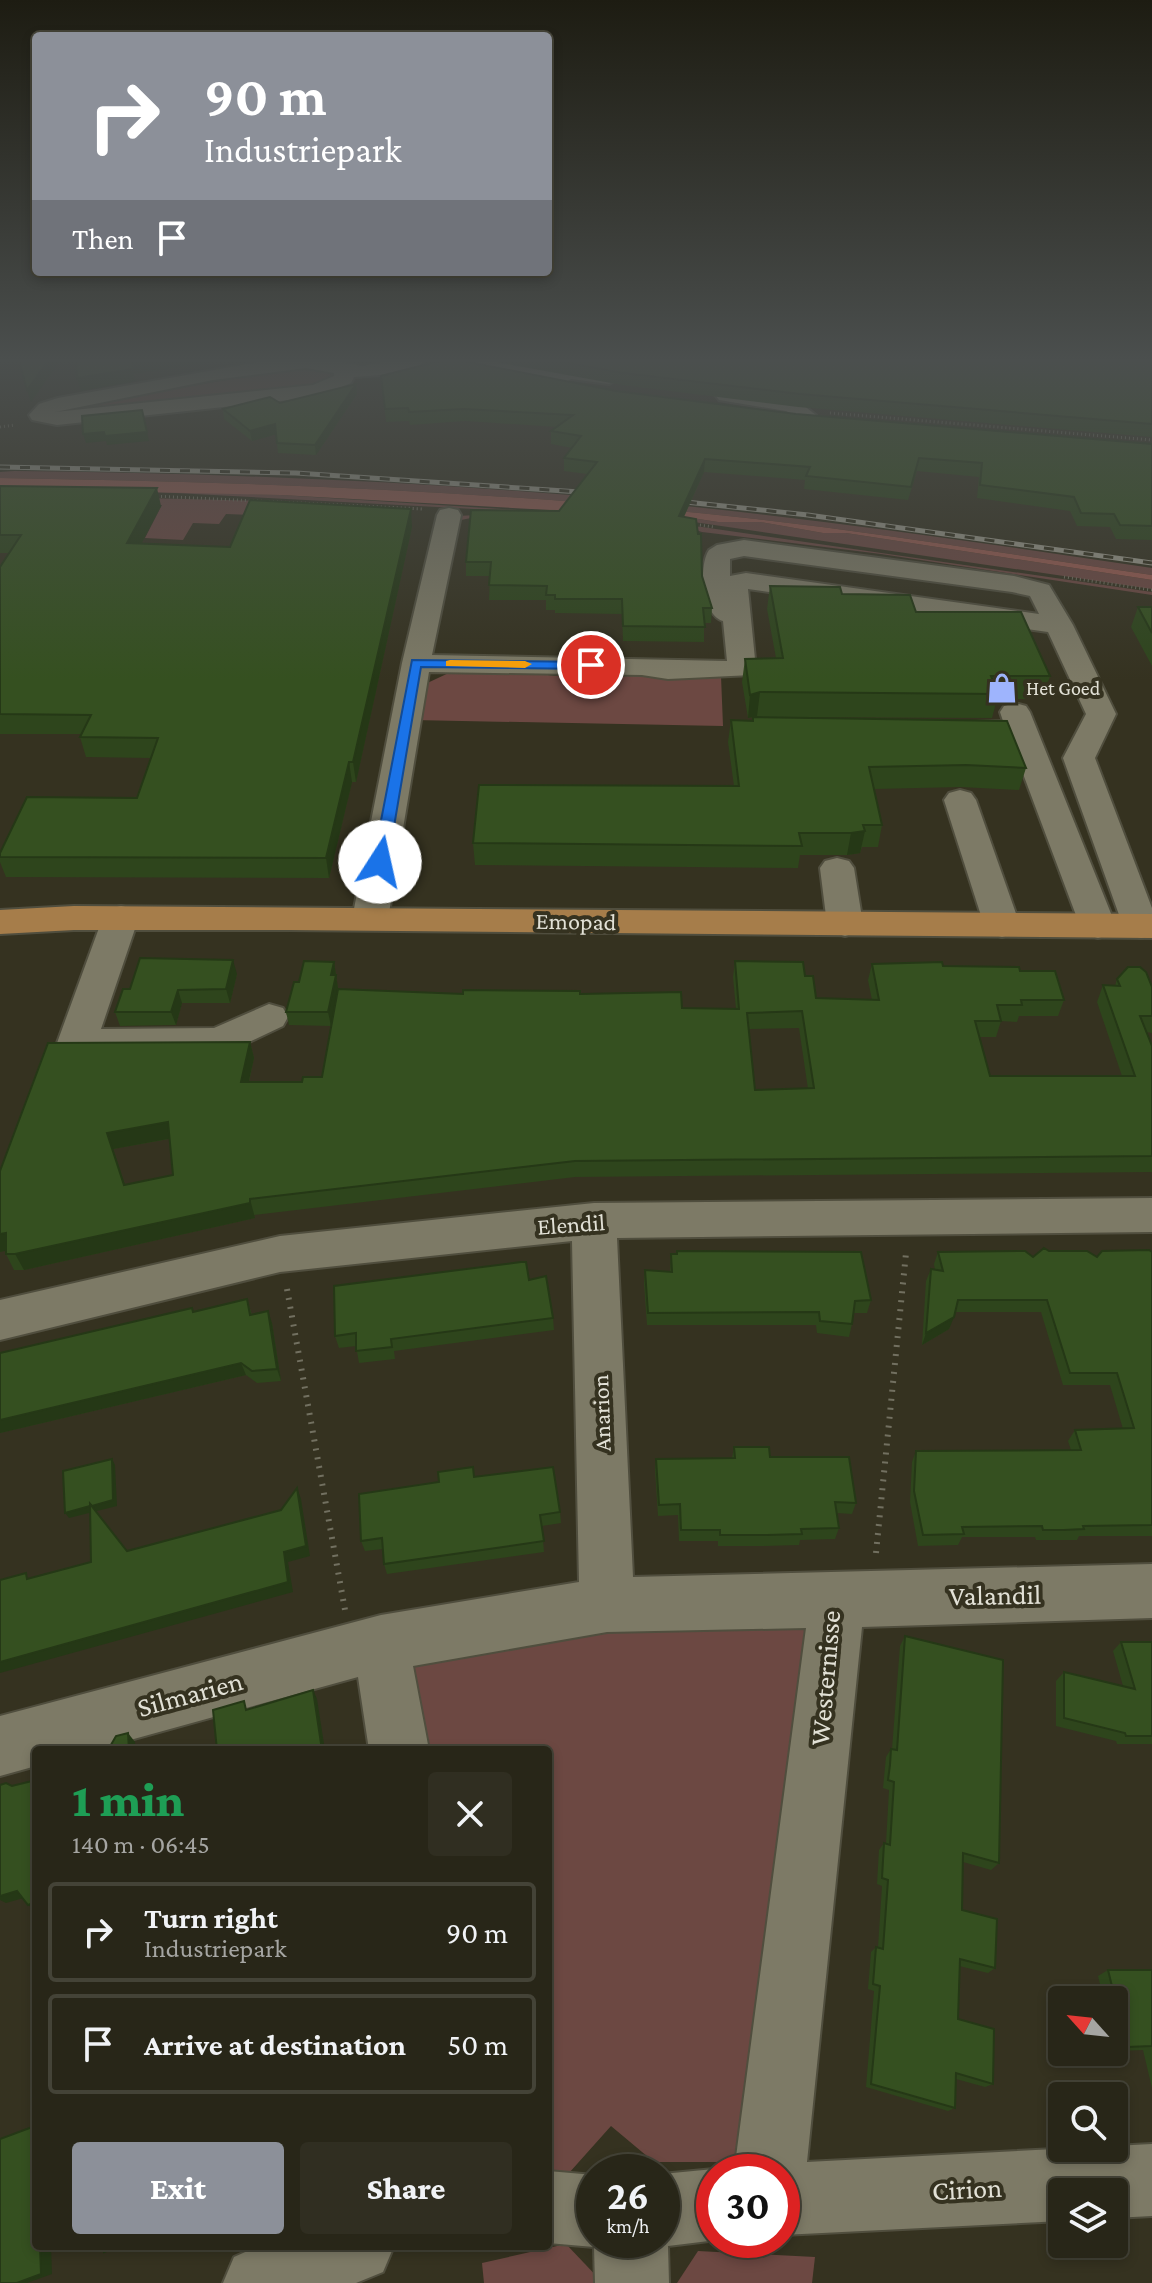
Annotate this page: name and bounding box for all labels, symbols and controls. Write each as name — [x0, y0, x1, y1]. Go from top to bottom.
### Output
icon: right — [72, 64, 176, 168]
text: 90 m — [204, 65, 327, 127]
text: Industriepark — [204, 130, 402, 170]
icon: arrive — [150, 216, 194, 260]
text: Then — [72, 222, 134, 255]
pin — [557, 631, 625, 699]
icon: arrive — [569, 643, 613, 687]
shop icon: Het Goed — [985, 671, 1019, 705]
place label: Het Goed — [1026, 677, 1101, 699]
position arrow — [338, 820, 422, 904]
street label: Emopad — [535, 907, 617, 935]
street label: Elendil — [536, 1208, 606, 1240]
street label: Anarion — [586, 1374, 616, 1452]
street label: Valandil — [949, 1579, 1041, 1611]
street label: Westernisse — [804, 1609, 846, 1747]
street label: Silmarien — [134, 1665, 246, 1723]
button: close — [428, 1772, 512, 1856]
text: 1 min — [72, 1773, 184, 1826]
text: 140 m · 06:45 — [72, 1830, 210, 1859]
text: Turn right — [144, 1901, 278, 1934]
icon: right — [76, 1910, 120, 1954]
text: 90 m — [446, 1916, 508, 1949]
text: Industriepark — [144, 1934, 287, 1963]
north arrow — [1048, 1986, 1128, 2066]
map controls — [1048, 1986, 1128, 2258]
icon: arrive — [76, 2022, 120, 2066]
text: Arrive at destination — [144, 2028, 406, 2061]
text: 50 m — [447, 2028, 508, 2061]
button: search — [1048, 2082, 1128, 2162]
button: Exit — [72, 2142, 284, 2234]
button: Share — [300, 2142, 512, 2234]
speed limit sign: 30 — [696, 2154, 800, 2258]
street label: Cirion — [931, 2172, 1003, 2206]
text: 26 — [607, 2173, 649, 2218]
button: layers — [1048, 2178, 1128, 2258]
text: km/h — [606, 2215, 650, 2237]

